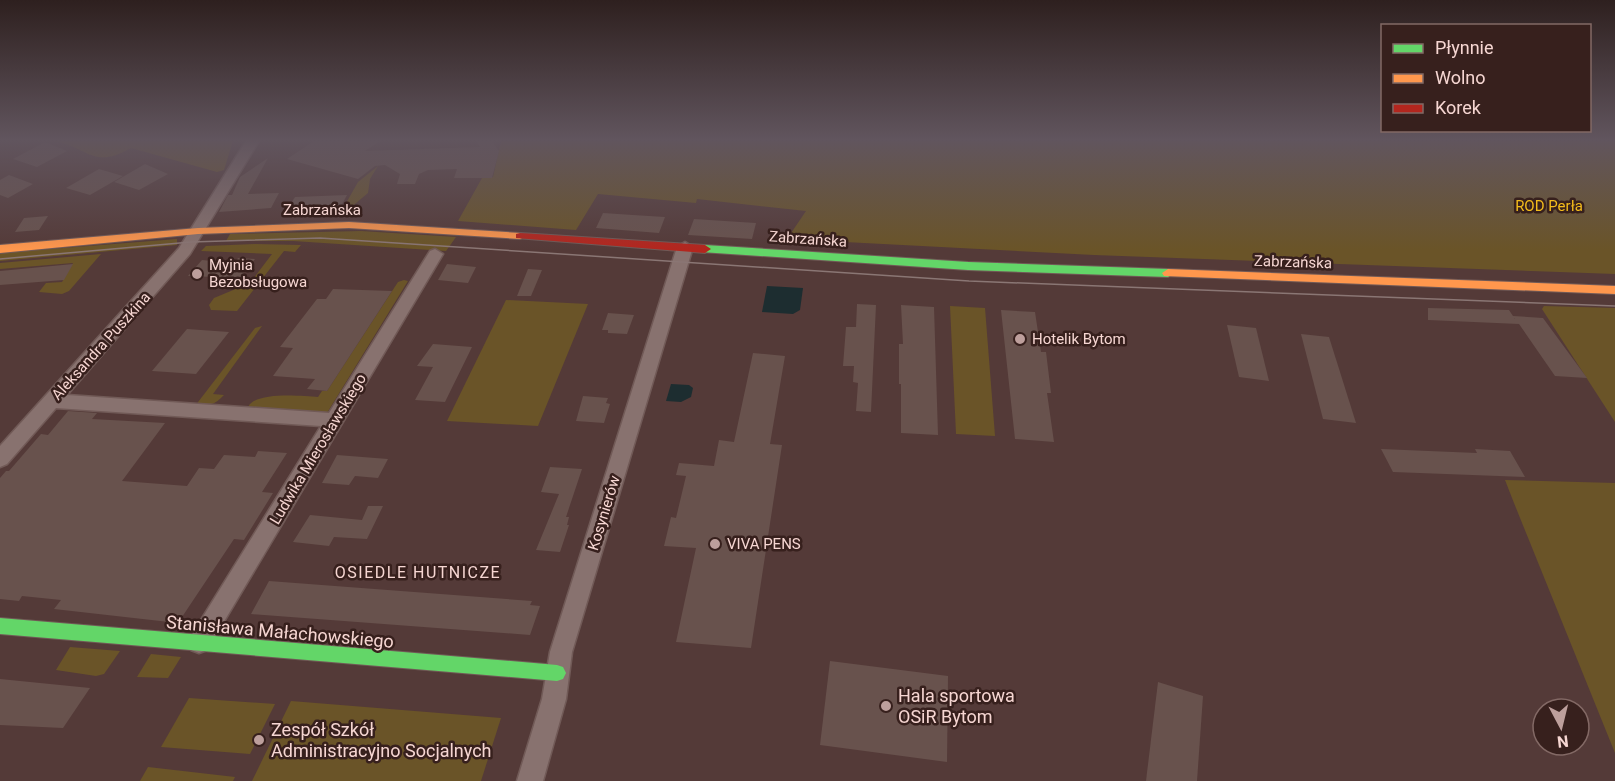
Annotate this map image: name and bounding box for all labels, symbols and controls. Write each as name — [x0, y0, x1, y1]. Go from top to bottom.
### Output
legend — [1381, 24, 1591, 132]
text: Płynnie — [1435, 37, 1494, 58]
text: Wolno — [1435, 67, 1486, 88]
text: Korek — [1435, 97, 1482, 118]
park label: ROD Perła — [1515, 197, 1583, 215]
street label: Zabrzańska — [283, 201, 361, 219]
street label: Zabrzańska — [768, 227, 848, 251]
street label: Zabrzańska — [1254, 252, 1332, 272]
place label: Myjnia Bezobsługowa — [209, 256, 307, 291]
marker: Myjnia Bezobsługowa — [190, 267, 204, 281]
street label: Aleksandra Puszkina — [48, 288, 154, 404]
place label: Hotelik Bytom — [1032, 330, 1126, 348]
marker: Hotelik Bytom — [1013, 332, 1027, 346]
street label: Ludwika Mierosławskiego — [266, 371, 370, 527]
street label: Kosynierów — [584, 473, 624, 553]
place label: VIVA PENS — [727, 535, 801, 553]
marker: VIVA PENS — [708, 537, 722, 551]
district label: OSIEDLE HUTNICZE — [335, 563, 501, 582]
street label: Stanisława Małachowskiego — [165, 611, 395, 652]
place label: Hala sportowa OSiR Bytom — [898, 685, 1015, 727]
north arrow — [1531, 697, 1591, 757]
marker: Hala sportowa OSiR Bytom — [879, 699, 893, 713]
place label: Zespół Szkół Administracyjno Socjalnych — [271, 719, 492, 761]
text: N — [1556, 731, 1570, 752]
marker: Zespół Szkół Administracyjno Socjalnych — [252, 733, 266, 747]

